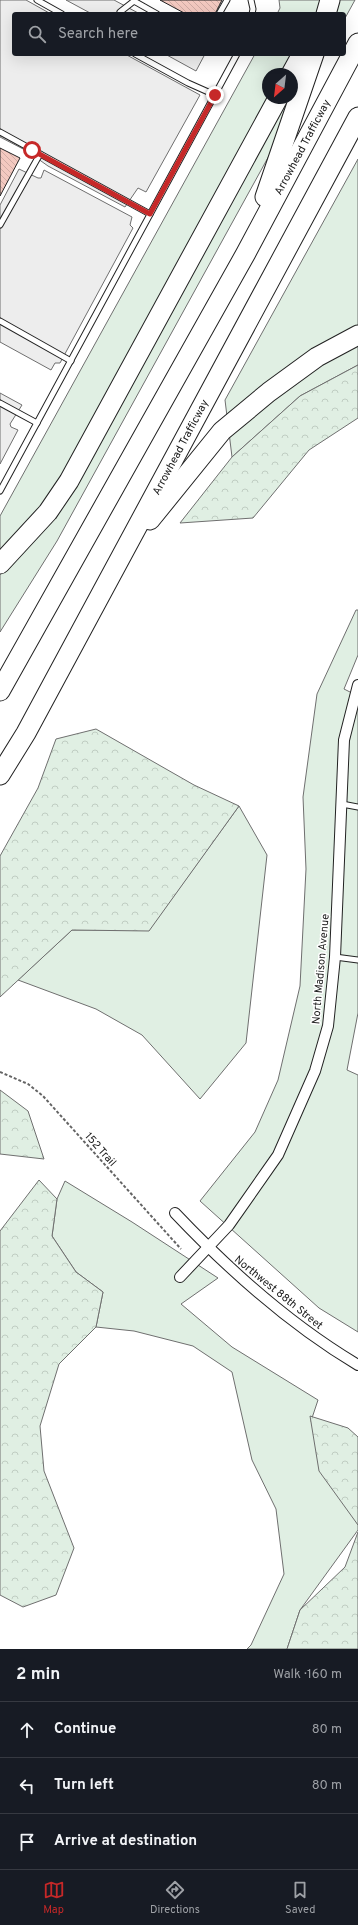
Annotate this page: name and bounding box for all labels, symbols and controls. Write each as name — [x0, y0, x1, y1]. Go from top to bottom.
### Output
search box — [12, 12, 346, 56]
icon: search — [26, 23, 48, 45]
text: Search here — [58, 25, 138, 44]
north arrow — [262, 68, 298, 104]
route end — [206, 86, 224, 104]
street label: Arrowhead Trafficway — [272, 97, 334, 198]
route start — [23, 141, 41, 159]
street label: Arrowhead Trafficway — [150, 397, 212, 498]
street label: North Madison Avenue — [309, 913, 333, 1025]
street label: 152 Trail — [81, 1130, 119, 1169]
street label: Northwest 88th Street — [231, 1253, 326, 1333]
text: 2 min — [16, 1664, 60, 1686]
text: Walk · 160 m — [273, 1667, 342, 1683]
icon: ahead — [16, 1719, 38, 1741]
text: Continue — [54, 1720, 116, 1739]
text: 80 m — [312, 1722, 342, 1738]
icon: left — [16, 1775, 38, 1797]
text: Turn left — [54, 1776, 114, 1795]
text: 80 m — [312, 1778, 342, 1794]
icon: arrive — [16, 1831, 38, 1853]
text: Arrive at destination — [54, 1832, 197, 1851]
tab: Map — [43, 1879, 65, 1917]
tab: Directions — [150, 1879, 200, 1917]
tab: Saved — [285, 1879, 315, 1917]

